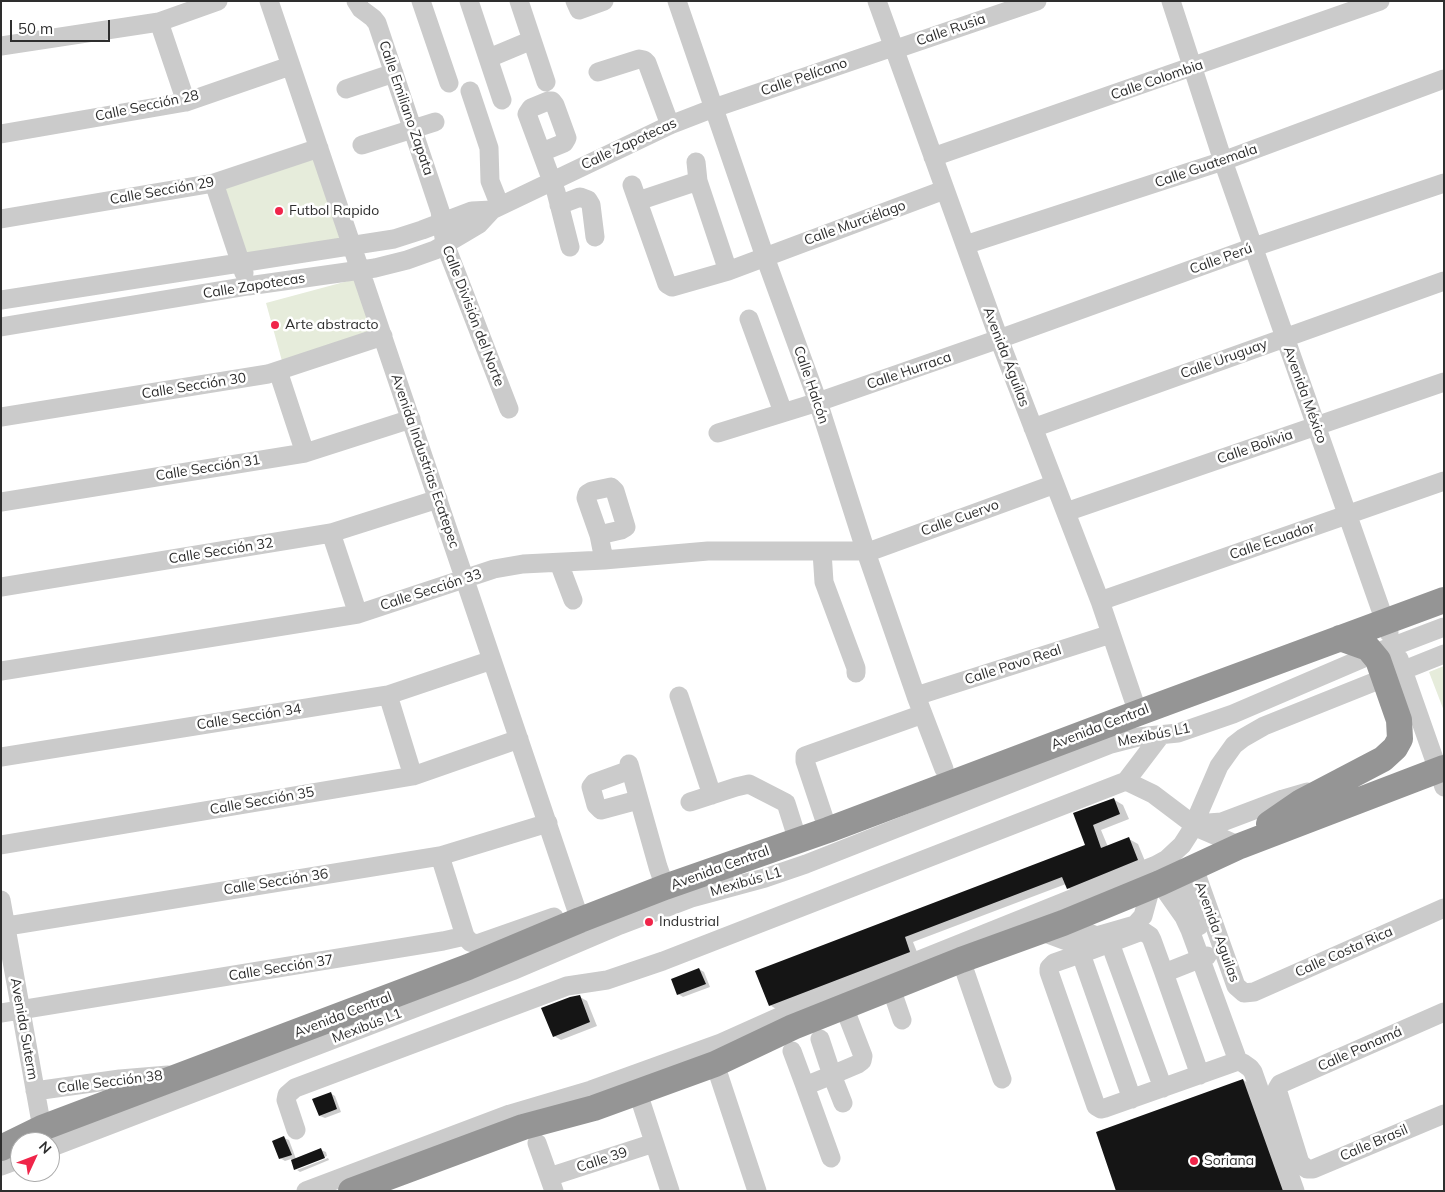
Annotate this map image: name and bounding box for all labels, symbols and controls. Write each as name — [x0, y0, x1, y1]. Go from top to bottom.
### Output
scale bar — [12, 10, 112, 42]
street label: Calle Rusia — [914, 10, 988, 50]
text: 50 m — [18, 19, 53, 38]
street label: Calle Emiliano Zapata — [375, 39, 437, 177]
street label: Calle Pelícano — [759, 54, 849, 100]
street label: Calle Colombia — [1109, 56, 1205, 104]
street label: Calle Sección 28 — [94, 87, 200, 125]
street label: Calle Zapotecas — [579, 115, 679, 173]
street label: Calle Guatemala — [1153, 141, 1259, 191]
street label: Calle Sección 29 — [108, 174, 216, 208]
street label: Calle Murciélago — [802, 197, 908, 249]
place label: Futbol Rapido — [289, 203, 379, 219]
marker: Futbol Rapido — [273, 205, 285, 217]
street label: Calle Perú — [1187, 240, 1255, 278]
street label: Calle División del Norte — [438, 243, 508, 389]
street label: Calle Zapotecas — [202, 270, 306, 302]
street label: Avenida Águilas — [979, 305, 1033, 409]
place label: Arte abstracto — [285, 317, 379, 333]
marker: Arte abstracto — [269, 319, 281, 331]
street label: Calle Uruguay — [1178, 335, 1270, 383]
street label: Calle Halcón — [790, 344, 832, 426]
street label: Avenida México — [1280, 344, 1330, 446]
street label: Calle Hurraca — [865, 349, 953, 393]
street label: Calle Sección 30 — [140, 369, 248, 403]
street label: Avenida Industrias Ecatepec — [387, 372, 463, 550]
street label: Calle Bolivia — [1215, 426, 1295, 468]
street label: Calle Sección 31 — [154, 451, 262, 485]
street label: Calle Cuervo — [919, 496, 1001, 540]
street label: Calle Ecuador — [1227, 519, 1317, 563]
street label: Calle Sección 32 — [167, 534, 275, 568]
street label: Calle Sección 33 — [378, 566, 484, 614]
street label: Calle Pavo Real — [963, 641, 1063, 689]
street label: Calle Sección 34 — [195, 700, 303, 734]
street label: Avenida Central — [1049, 701, 1151, 753]
street label: Mexibús L1 — [1116, 720, 1192, 750]
street label: Calle Sección 35 — [208, 784, 316, 818]
street label: Avenida Central — [669, 842, 771, 894]
street label: Mexibús L1 — [708, 864, 784, 900]
street label: Calle Sección 36 — [222, 865, 330, 899]
street label: Avenida Aguilas — [1191, 880, 1243, 984]
place label: Industrial — [659, 914, 719, 930]
marker: Industrial — [643, 916, 655, 928]
street label: Calle Costa Rica — [1293, 923, 1395, 981]
street label: Calle Sección 37 — [227, 951, 335, 985]
street label: Avenida Suterm — [7, 977, 41, 1081]
street label: Avenida Central — [292, 989, 394, 1041]
street label: Mexibús L1 — [330, 1005, 404, 1047]
street label: Calle Panamá — [1315, 1023, 1405, 1075]
street label: Calle Sección 38 — [57, 1067, 163, 1097]
street label: Calle Brasil — [1337, 1121, 1411, 1165]
north arrow — [10, 1132, 60, 1182]
text: N — [35, 1137, 55, 1157]
street label: Calle 39 — [574, 1144, 630, 1176]
place label: Soriana — [1204, 1153, 1254, 1169]
marker: Soriana — [1188, 1155, 1200, 1167]

